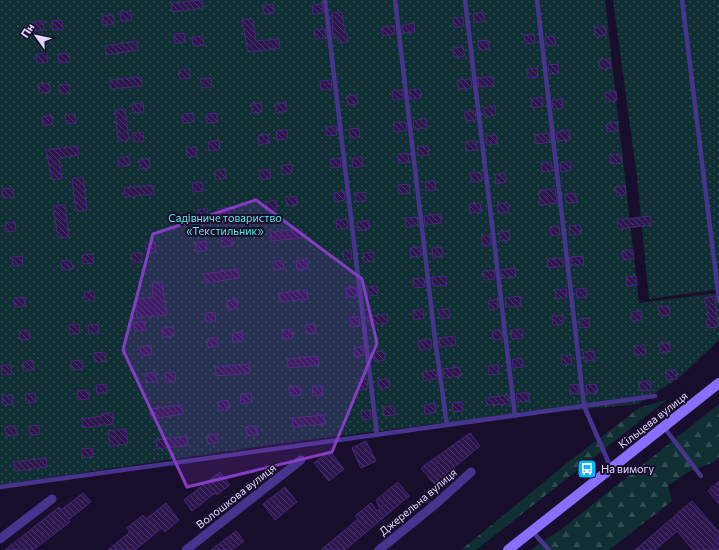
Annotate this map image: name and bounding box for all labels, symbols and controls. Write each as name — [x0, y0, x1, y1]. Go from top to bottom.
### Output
north arrow — [16, 16, 56, 56]
text: Пн — [18, 21, 37, 40]
park label: Садівниче товариство «Текстильник» — [168, 211, 282, 237]
street label: Кільцева вулиця — [616, 389, 690, 451]
bus stop icon: На вимогу — [576, 458, 598, 480]
street label: Волошкова вулиця — [193, 460, 278, 531]
place label: На вимогу — [601, 462, 654, 475]
street label: Джерельна вулиця — [376, 465, 459, 538]

